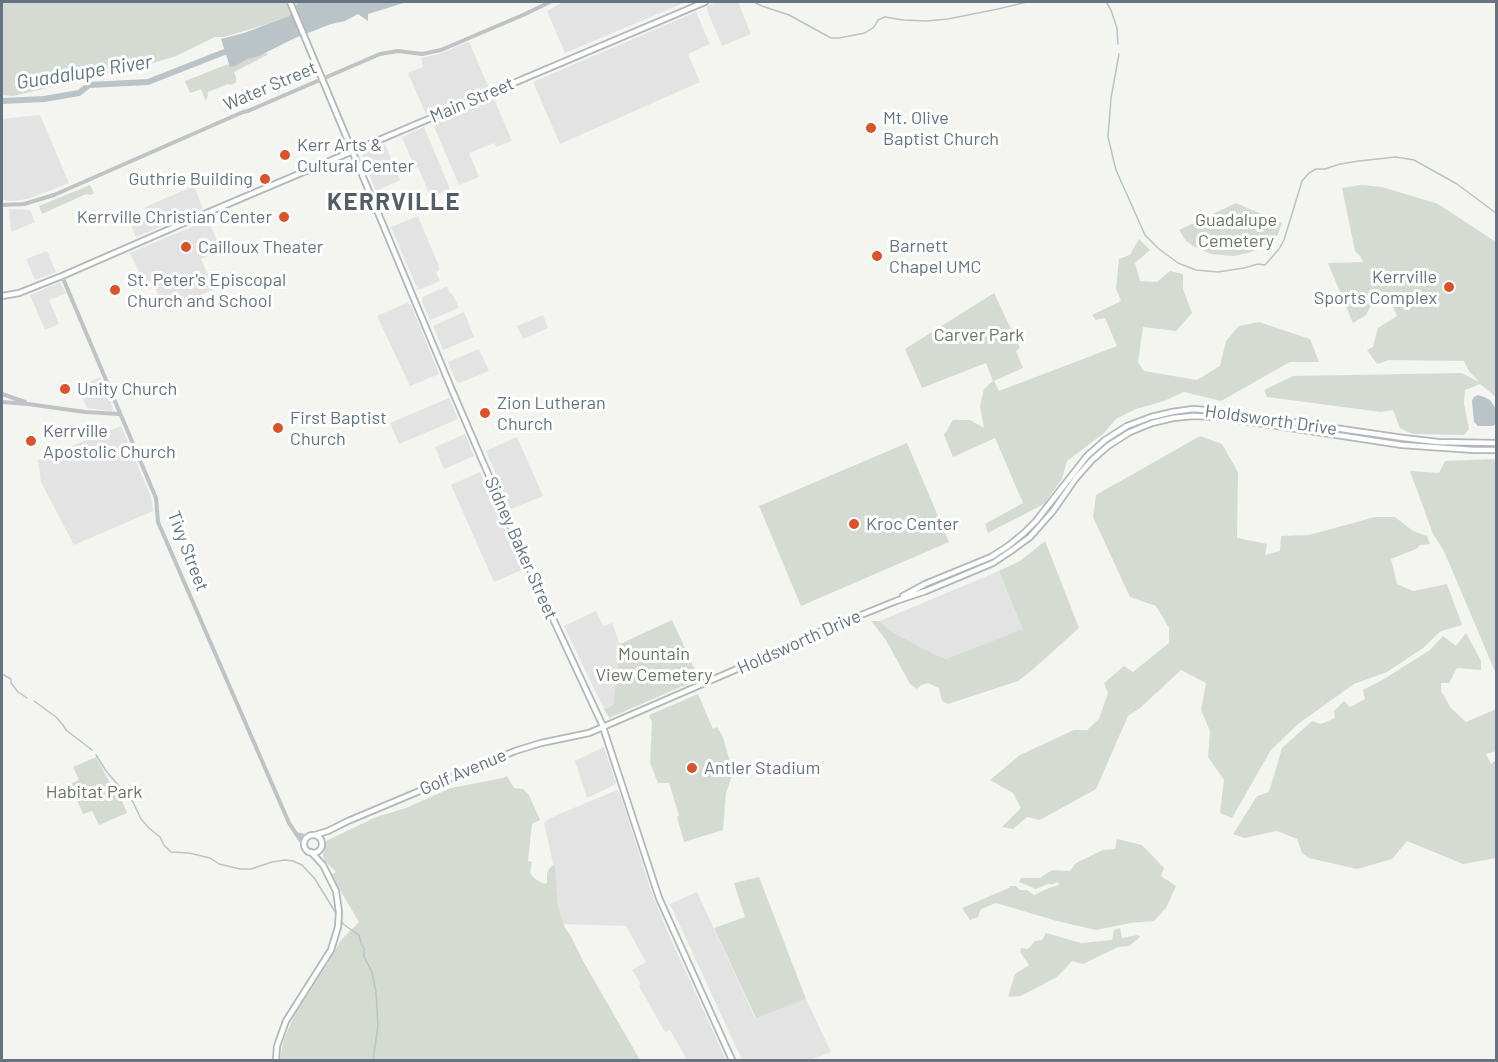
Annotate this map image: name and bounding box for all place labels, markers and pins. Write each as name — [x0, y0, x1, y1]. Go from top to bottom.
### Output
place label: Mt. Olive Baptist Church — [883, 107, 999, 150]
marker: Mt. Olive Baptist Church — [864, 121, 878, 135]
place label: Kerr Arts & Cultural Center — [297, 134, 414, 176]
marker: Kerr Arts & Cultural Center — [278, 148, 292, 162]
place label: Guthrie Building — [129, 168, 253, 190]
marker: Guthrie Building — [258, 172, 272, 186]
place label: Kerrville Christian Center — [77, 206, 272, 228]
marker: Kerrville Christian Center — [277, 210, 291, 224]
place label: Barnett Chapel UMC — [889, 235, 981, 278]
place label: Cailloux Theater — [198, 236, 323, 258]
marker: Cailloux Theater — [179, 240, 193, 254]
marker: Barnett Chapel UMC — [870, 249, 884, 263]
place label: Kerrville Sports Complex — [1314, 266, 1437, 308]
place label: St. Peter's Episcopal Church and School — [127, 269, 286, 312]
marker: Kerrville Sports Complex — [1442, 280, 1456, 294]
marker: St. Peter's Episcopal Church and School — [108, 283, 122, 297]
place label: Unity Church — [77, 378, 177, 400]
marker: Unity Church — [58, 382, 72, 396]
place label: Zion Lutheran Church — [497, 392, 606, 434]
marker: Zion Lutheran Church — [478, 406, 492, 420]
place label: First Baptist Church — [290, 407, 387, 450]
place label: Kerrville Apostolic Church — [43, 420, 176, 462]
marker: First Baptist Church — [271, 421, 285, 435]
marker: Kerrville Apostolic Church — [24, 434, 38, 448]
place label: Kroc Center — [866, 513, 959, 535]
marker: Kroc Center — [847, 517, 861, 531]
place label: Antler Stadium — [704, 757, 820, 779]
marker: Antler Stadium — [685, 761, 699, 775]

